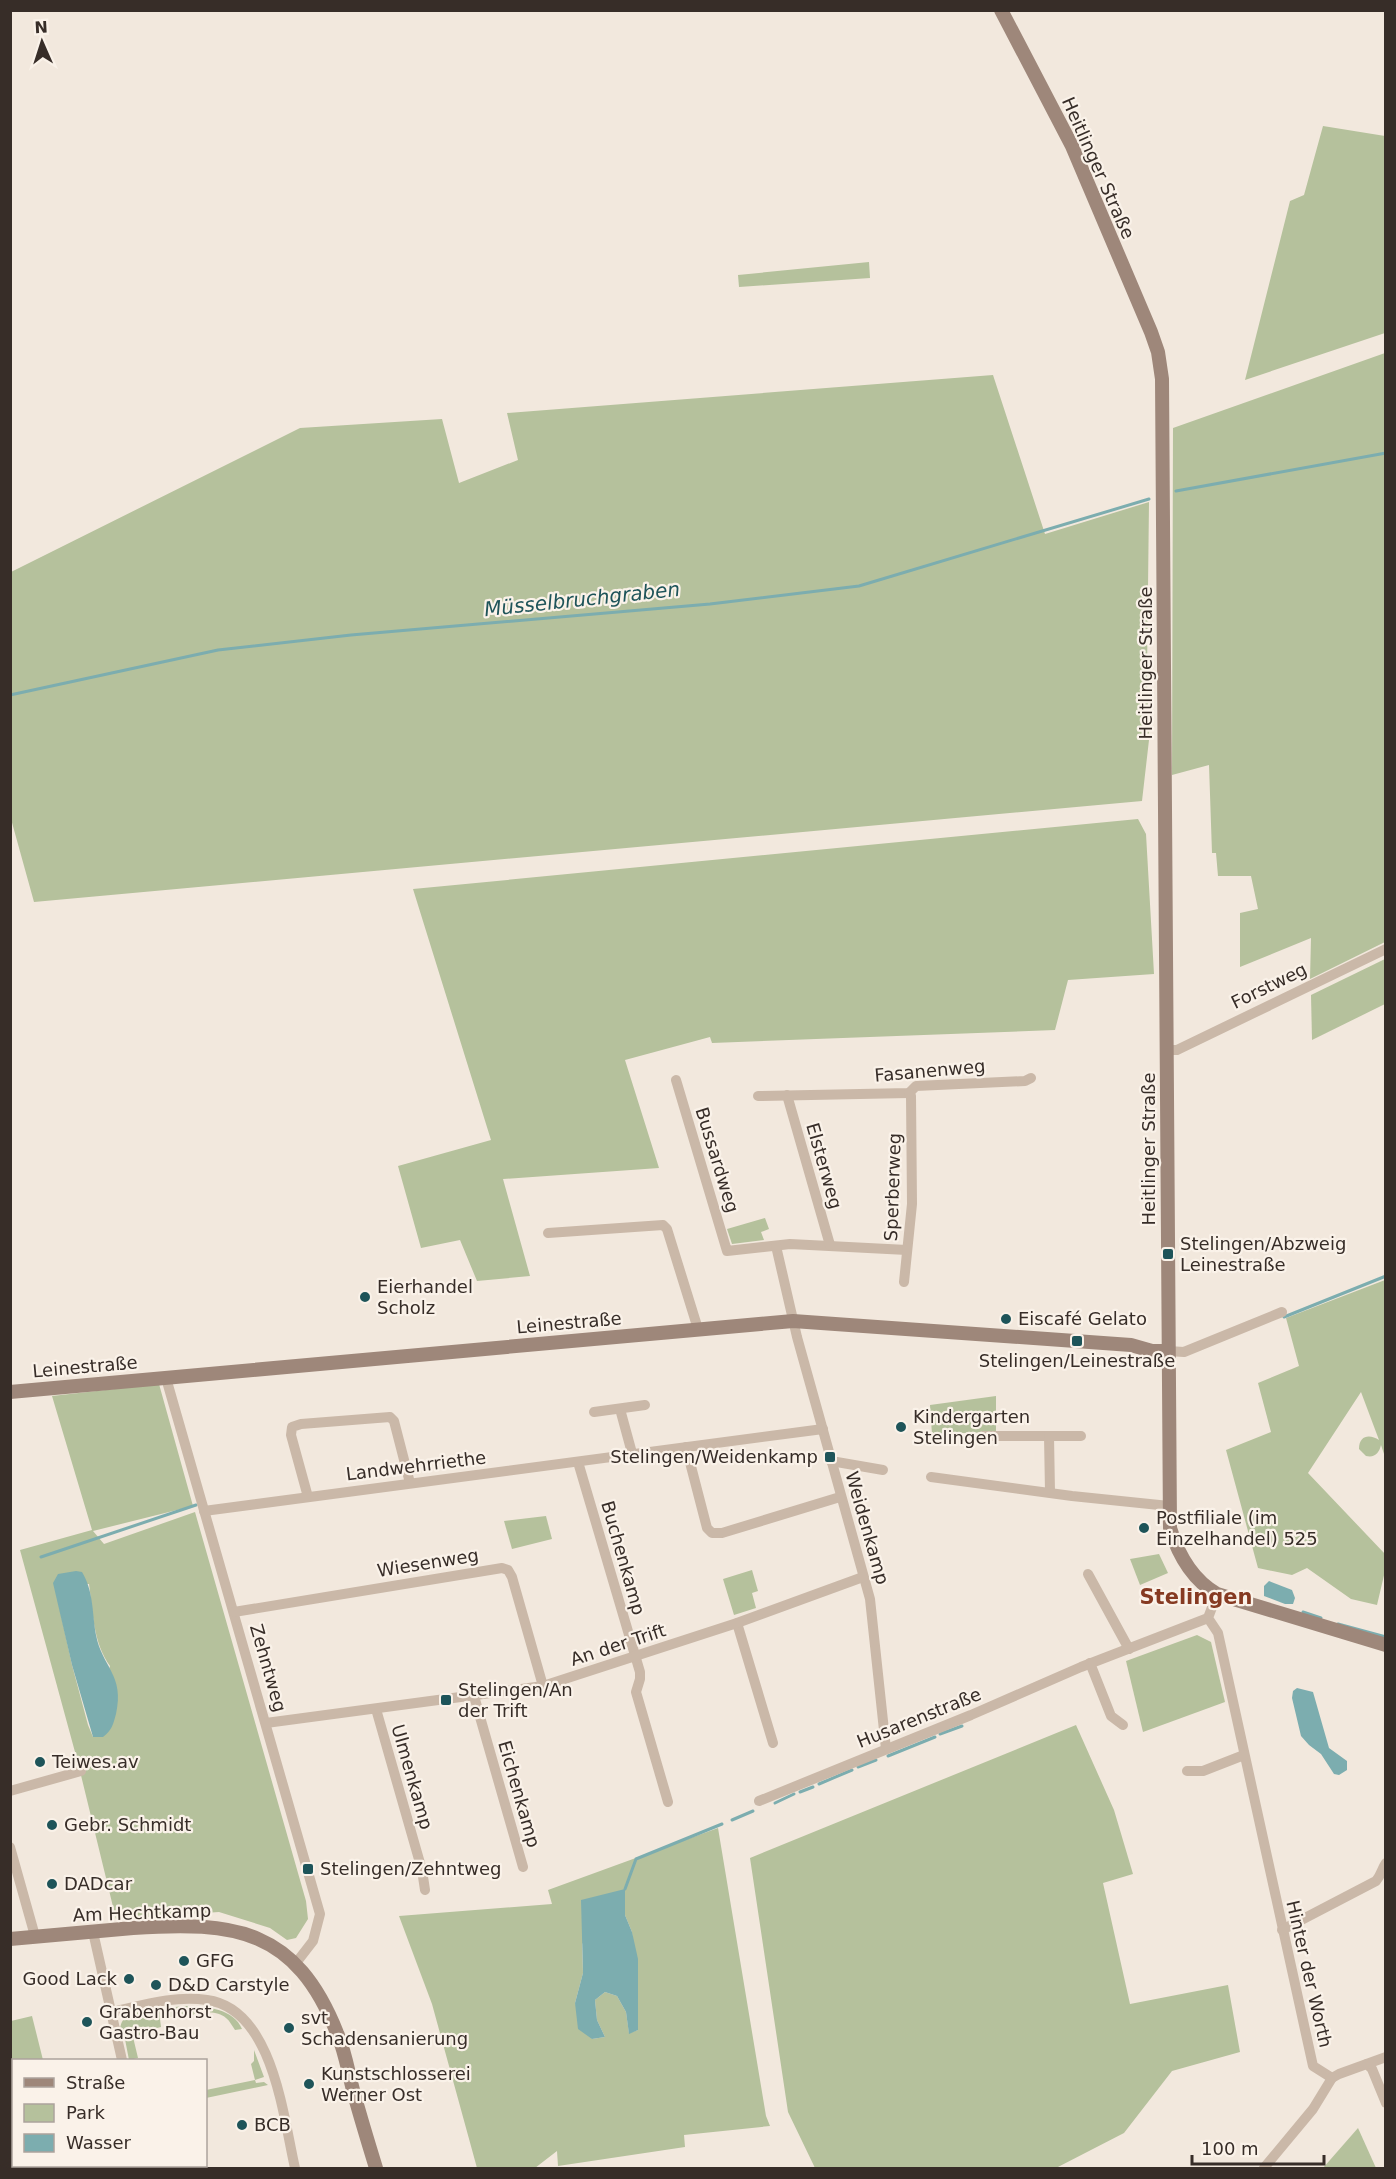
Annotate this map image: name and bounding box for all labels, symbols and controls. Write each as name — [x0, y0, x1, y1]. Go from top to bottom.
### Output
north arrow — [12, 12, 72, 72]
text: N — [34, 18, 48, 37]
street label: Heitlinger Straße — [1058, 94, 1139, 242]
water label: Müsselbruchgraben — [483, 577, 681, 621]
street label: Heitlinger Straße — [1135, 586, 1156, 740]
street label: Forstweg — [1227, 958, 1310, 1013]
street label: Fasanenweg — [874, 1055, 986, 1086]
street label: Heitlinger Straße — [1138, 1072, 1159, 1226]
street label: Bussardweg — [691, 1105, 743, 1215]
street label: Elsterweg — [802, 1120, 847, 1211]
street label: Sperberweg — [880, 1132, 905, 1242]
place label: Stelingen/Abzweig Leinestraße — [1180, 1233, 1346, 1275]
marker: Stelingen/Abzweig Leinestraße — [1161, 1247, 1175, 1261]
place label: Eierhandel Scholz — [377, 1276, 473, 1318]
marker: Eierhandel Scholz — [358, 1290, 372, 1304]
street label: Leinestraße — [515, 1307, 622, 1338]
place label: Eiscafé Gelato — [1018, 1308, 1147, 1329]
marker: Eiscafé Gelato — [999, 1312, 1013, 1326]
marker: Stelingen/Leinestraße — [1070, 1334, 1084, 1348]
place label: Stelingen/Leinestraße — [979, 1350, 1175, 1371]
street label: Leinestraße — [31, 1351, 138, 1382]
place label: Kindergarten Stelingen — [913, 1406, 1030, 1448]
marker: Kindergarten Stelingen — [894, 1420, 908, 1434]
street label: Landwehrriethe — [345, 1446, 487, 1485]
place label: Stelingen/Weidenkamp — [610, 1446, 818, 1467]
marker: Stelingen/Weidenkamp — [823, 1450, 837, 1464]
street label: Weidenkamp — [841, 1469, 894, 1587]
street label: Buchenkamp — [597, 1498, 650, 1617]
place label: Postfiliale (im Einzelhandel) 525 — [1156, 1507, 1318, 1549]
marker: Postfiliale (im Einzelhandel) 525 — [1137, 1521, 1151, 1535]
street label: Wiesenweg — [376, 1544, 480, 1581]
district label: Stelingen — [1140, 1585, 1252, 1609]
street label: An der Trift — [568, 1619, 668, 1670]
street label: Zehntweg — [246, 1621, 291, 1714]
place label: Stelingen/An der Trift — [458, 1679, 573, 1721]
street label: Husarenstraße — [854, 1683, 984, 1752]
marker: Stelingen/An der Trift — [439, 1693, 453, 1707]
street label: Ulmenkamp — [387, 1722, 437, 1832]
street label: Eichenkamp — [494, 1738, 545, 1850]
place label: Teiwes.av — [51, 1751, 139, 1772]
marker: Teiwes.av — [33, 1755, 47, 1769]
place label: Gebr. Schmidt — [64, 1814, 191, 1835]
marker: Gebr. Schmidt — [45, 1818, 59, 1832]
place label: Stelingen/Zehntweg — [320, 1858, 501, 1879]
marker: Stelingen/Zehntweg — [301, 1862, 315, 1876]
place label: DADcar — [64, 1873, 133, 1894]
marker: DADcar — [45, 1877, 59, 1891]
street label: Hinter der Worth — [1282, 1898, 1337, 2050]
street label: Am Hechtkamp — [72, 1900, 212, 1925]
place label: GFG — [196, 1950, 234, 1971]
marker: GFG — [177, 1954, 191, 1968]
place label: Good Lack — [23, 1968, 118, 1989]
marker: Good Lack — [122, 1972, 136, 1986]
place label: D&D Carstyle — [168, 1974, 290, 1995]
marker: D&D Carstyle — [149, 1978, 163, 1992]
place label: Grabenhorst Gastro-Bau — [99, 2001, 212, 2043]
place label: svt Schadensanierung — [301, 2007, 468, 2049]
marker: Grabenhorst Gastro-Bau — [80, 2015, 94, 2029]
marker: svt Schadensanierung — [282, 2021, 296, 2035]
legend — [12, 2059, 207, 2167]
place label: Kunstschlosserei Werner Ost — [321, 2063, 471, 2105]
text: Straße — [66, 2072, 125, 2093]
marker: Kunstschlosserei Werner Ost — [302, 2077, 316, 2091]
text: Park — [66, 2102, 105, 2123]
place label: BCB — [254, 2114, 291, 2135]
marker: BCB — [235, 2118, 249, 2132]
scale bar — [1192, 2128, 1324, 2166]
text: Wasser — [66, 2132, 132, 2153]
text: 100 m — [1201, 2138, 1259, 2159]

